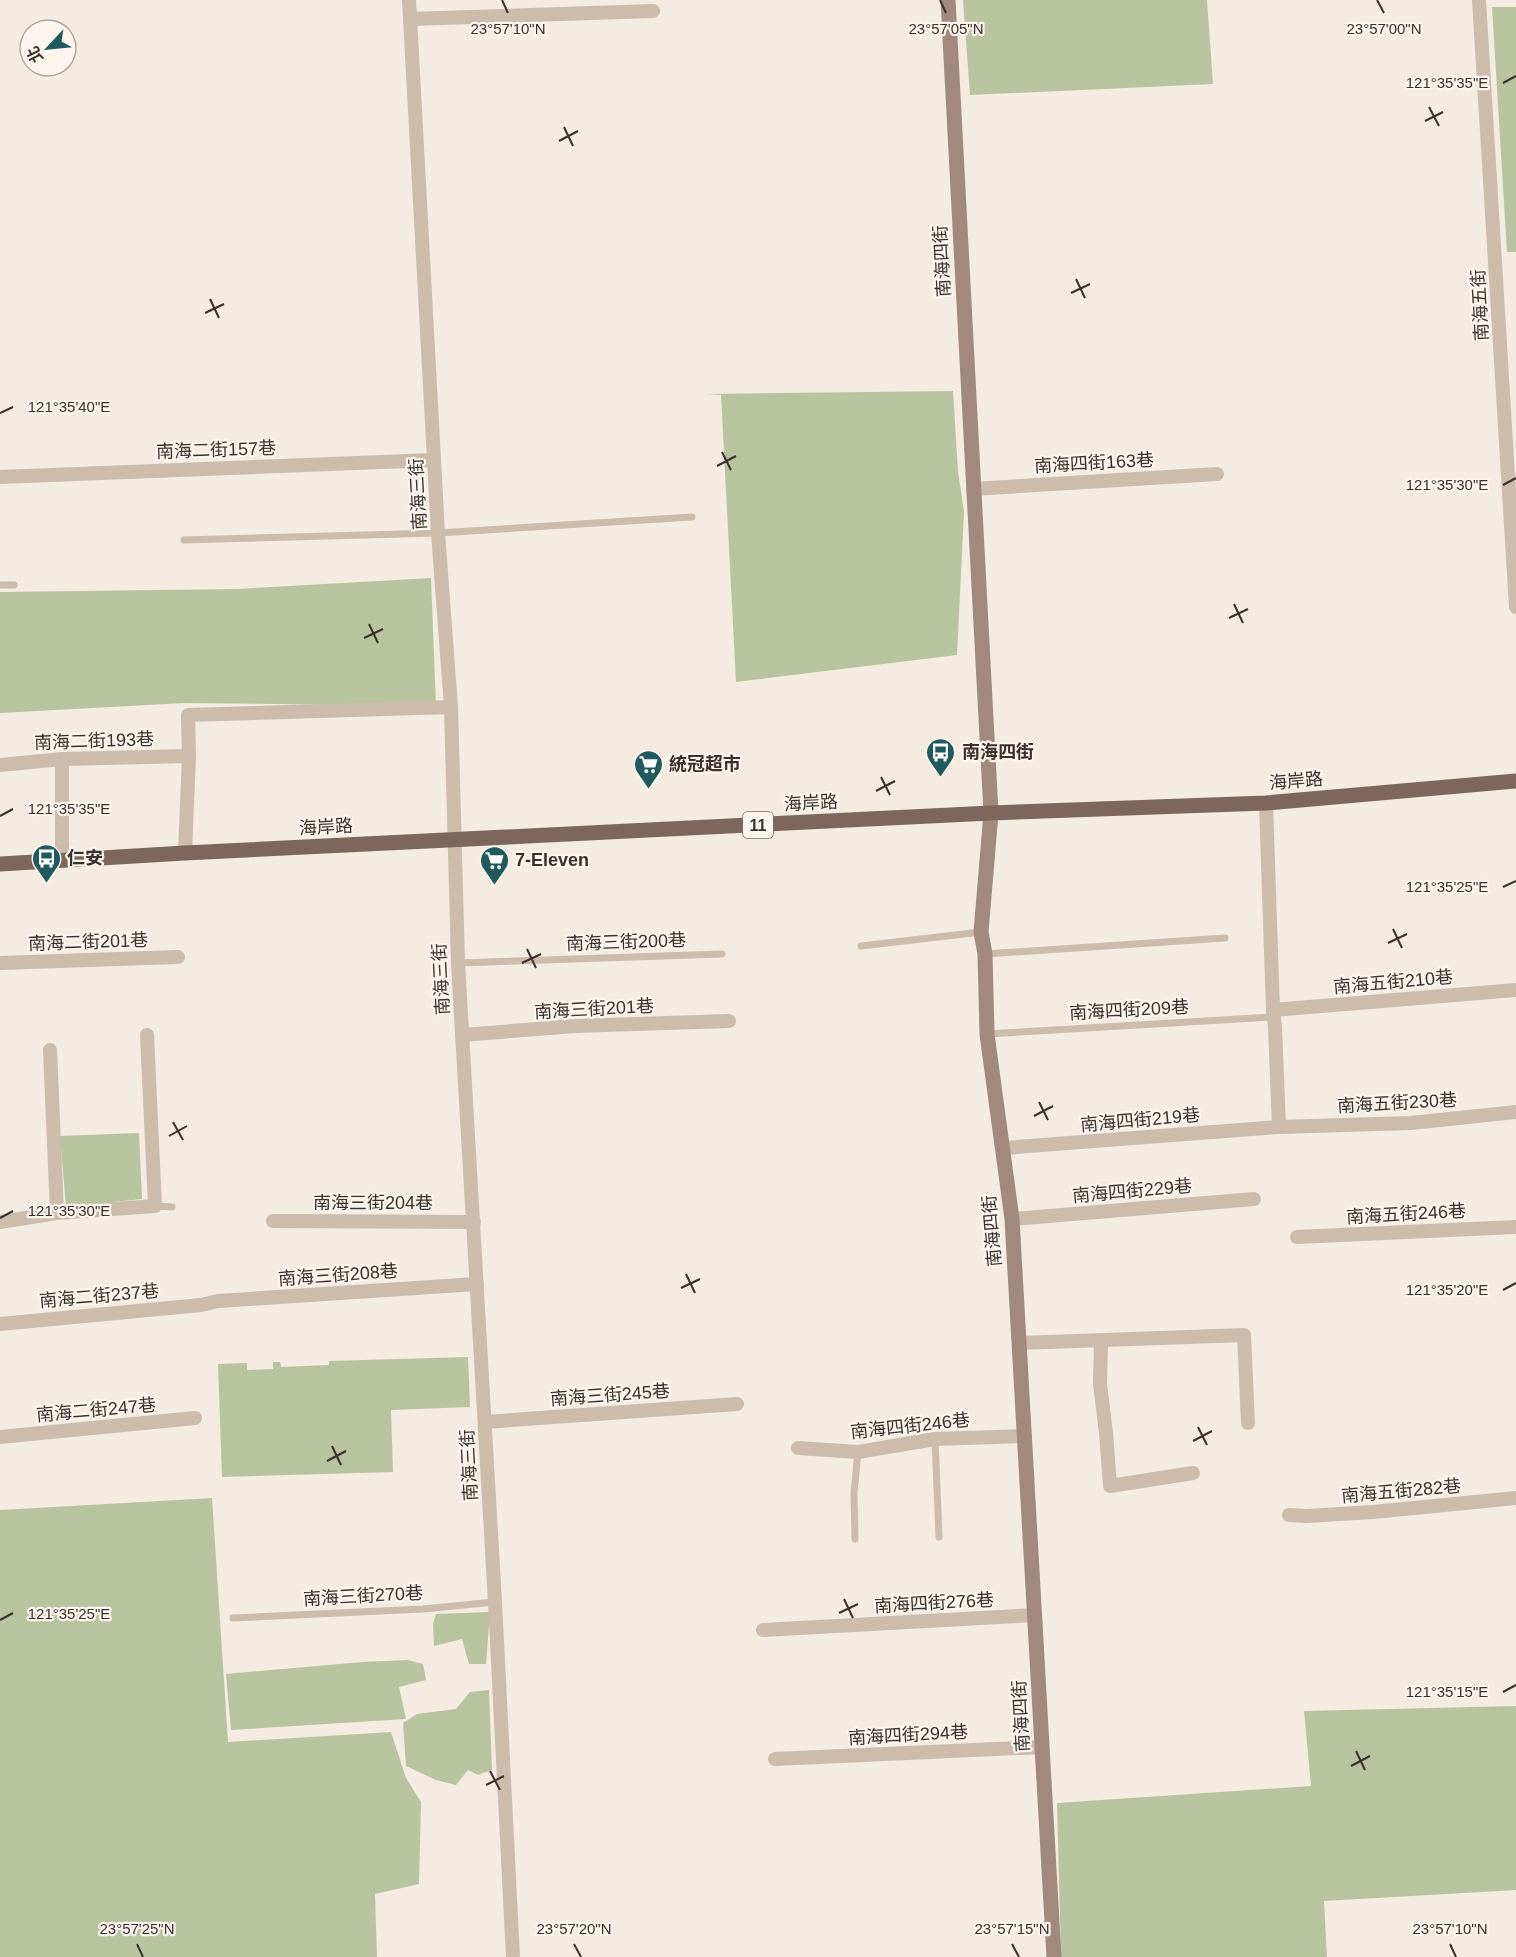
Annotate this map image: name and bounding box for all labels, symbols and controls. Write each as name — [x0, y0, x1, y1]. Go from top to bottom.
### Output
north arrow — [18, 18, 78, 78]
text: 23°57'10"N — [470, 20, 546, 37]
text: 23°57'05"N — [908, 20, 984, 37]
text: 23°57'00"N — [1346, 20, 1422, 37]
text: 北 — [24, 43, 46, 65]
text: 121°35'35"E — [1406, 74, 1488, 91]
street label: 南海四街 — [930, 225, 954, 297]
street label: 南海五街 — [1468, 269, 1492, 341]
text: 121°35'40"E — [28, 398, 110, 415]
street label: 南海二街157巷 — [156, 438, 276, 462]
street label: 南海四街163巷 — [1034, 450, 1154, 476]
street label: 南海三街 — [406, 458, 430, 530]
text: 121°35'30"E — [1406, 476, 1488, 493]
street label: 南海二街193巷 — [34, 729, 154, 753]
bus stop icon: 南海四街 — [925, 736, 957, 778]
place label: 南海四街 — [962, 742, 1034, 762]
supermarket icon: 統冠超市 — [632, 748, 664, 790]
place label: 統冠超市 — [669, 754, 741, 774]
street label: 海岸路 — [1268, 769, 1324, 793]
street label: 海岸路 — [784, 792, 838, 814]
text: 121°35'35"E — [28, 800, 110, 817]
road number: 11 — [743, 812, 773, 838]
street label: 海岸路 — [299, 816, 353, 838]
bus stop icon: 仁安 — [30, 842, 62, 884]
supermarket icon: 7-Eleven — [478, 844, 510, 886]
place label: 仁安 — [67, 848, 103, 868]
place label: 7-Eleven — [515, 850, 589, 870]
text: 121°35'25"E — [1406, 878, 1488, 895]
street label: 南海二街201巷 — [28, 930, 148, 954]
street label: 南海三街200巷 — [566, 930, 686, 954]
street label: 南海三街 — [429, 943, 453, 1015]
street label: 南海五街210巷 — [1332, 967, 1454, 997]
street label: 南海三街201巷 — [534, 996, 654, 1022]
street label: 南海四街209巷 — [1069, 997, 1189, 1023]
street label: 南海五街230巷 — [1337, 1090, 1457, 1116]
street label: 南海四街219巷 — [1079, 1105, 1201, 1135]
street label: 南海四街229巷 — [1071, 1176, 1193, 1206]
street label: 南海三街204巷 — [313, 1193, 433, 1213]
street label: 南海四街 — [979, 1194, 1005, 1268]
street label: 南海五街246巷 — [1346, 1201, 1466, 1227]
text: 121°35'30"E — [28, 1202, 110, 1219]
street label: 南海三街208巷 — [277, 1261, 399, 1289]
street label: 南海二街237巷 — [38, 1281, 160, 1311]
text: 121°35'20"E — [1406, 1281, 1488, 1298]
street label: 南海三街245巷 — [549, 1381, 671, 1409]
street label: 南海二街247巷 — [35, 1395, 157, 1425]
street label: 南海四街246巷 — [849, 1410, 971, 1442]
street label: 南海三街 — [457, 1429, 481, 1501]
street label: 南海五街282巷 — [1340, 1476, 1462, 1506]
street label: 南海三街270巷 — [303, 1583, 423, 1609]
street label: 南海四街276巷 — [874, 1590, 994, 1616]
text: 121°35'25"E — [28, 1605, 110, 1622]
street label: 南海四街 — [1009, 1680, 1033, 1752]
text: 121°35'15"E — [1406, 1683, 1488, 1700]
street label: 南海四街294巷 — [848, 1722, 968, 1748]
text: 23°57'25"N — [99, 1920, 175, 1937]
text: 23°57'20"N — [536, 1920, 612, 1937]
text: 23°57'15"N — [974, 1920, 1050, 1937]
text: 23°57'10"N — [1412, 1920, 1488, 1937]

